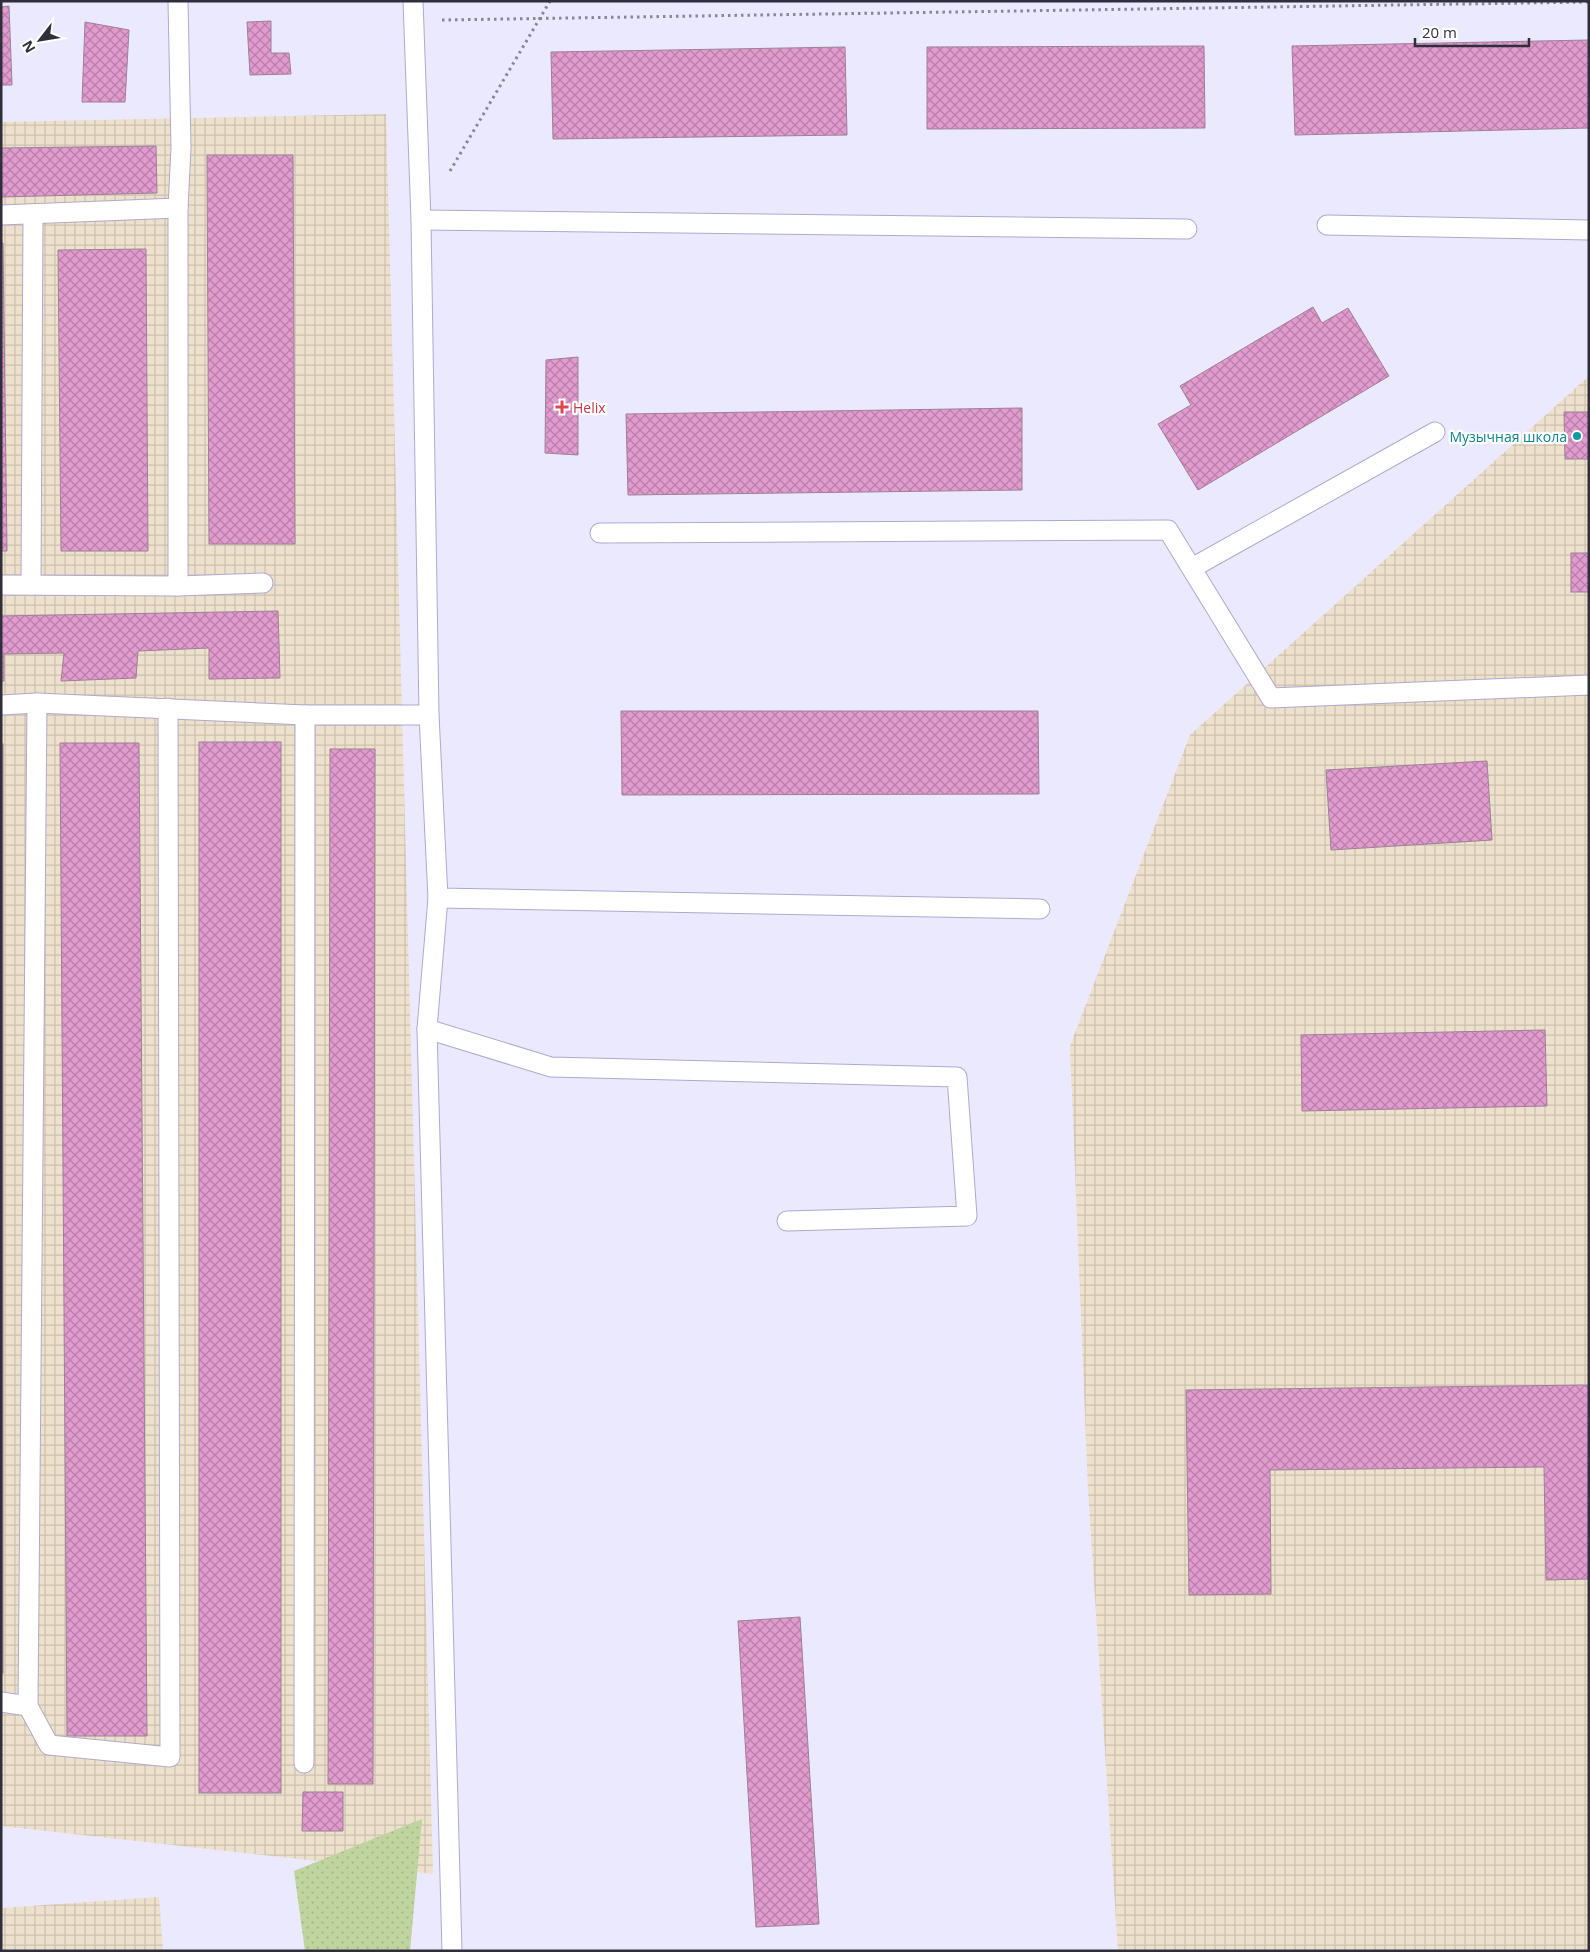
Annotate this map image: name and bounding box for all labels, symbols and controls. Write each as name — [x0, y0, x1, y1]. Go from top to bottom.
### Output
north arrow — [15, 15, 65, 65]
scale bar — [1415, 15, 1529, 47]
text: 20 m — [1422, 22, 1457, 42]
text: N — [17, 37, 40, 57]
place label: Helix — [573, 398, 606, 417]
marker: Helix — [555, 400, 569, 414]
place label: Музычная школа — [1449, 427, 1567, 446]
marker: Музычная школа — [1571, 430, 1583, 442]

